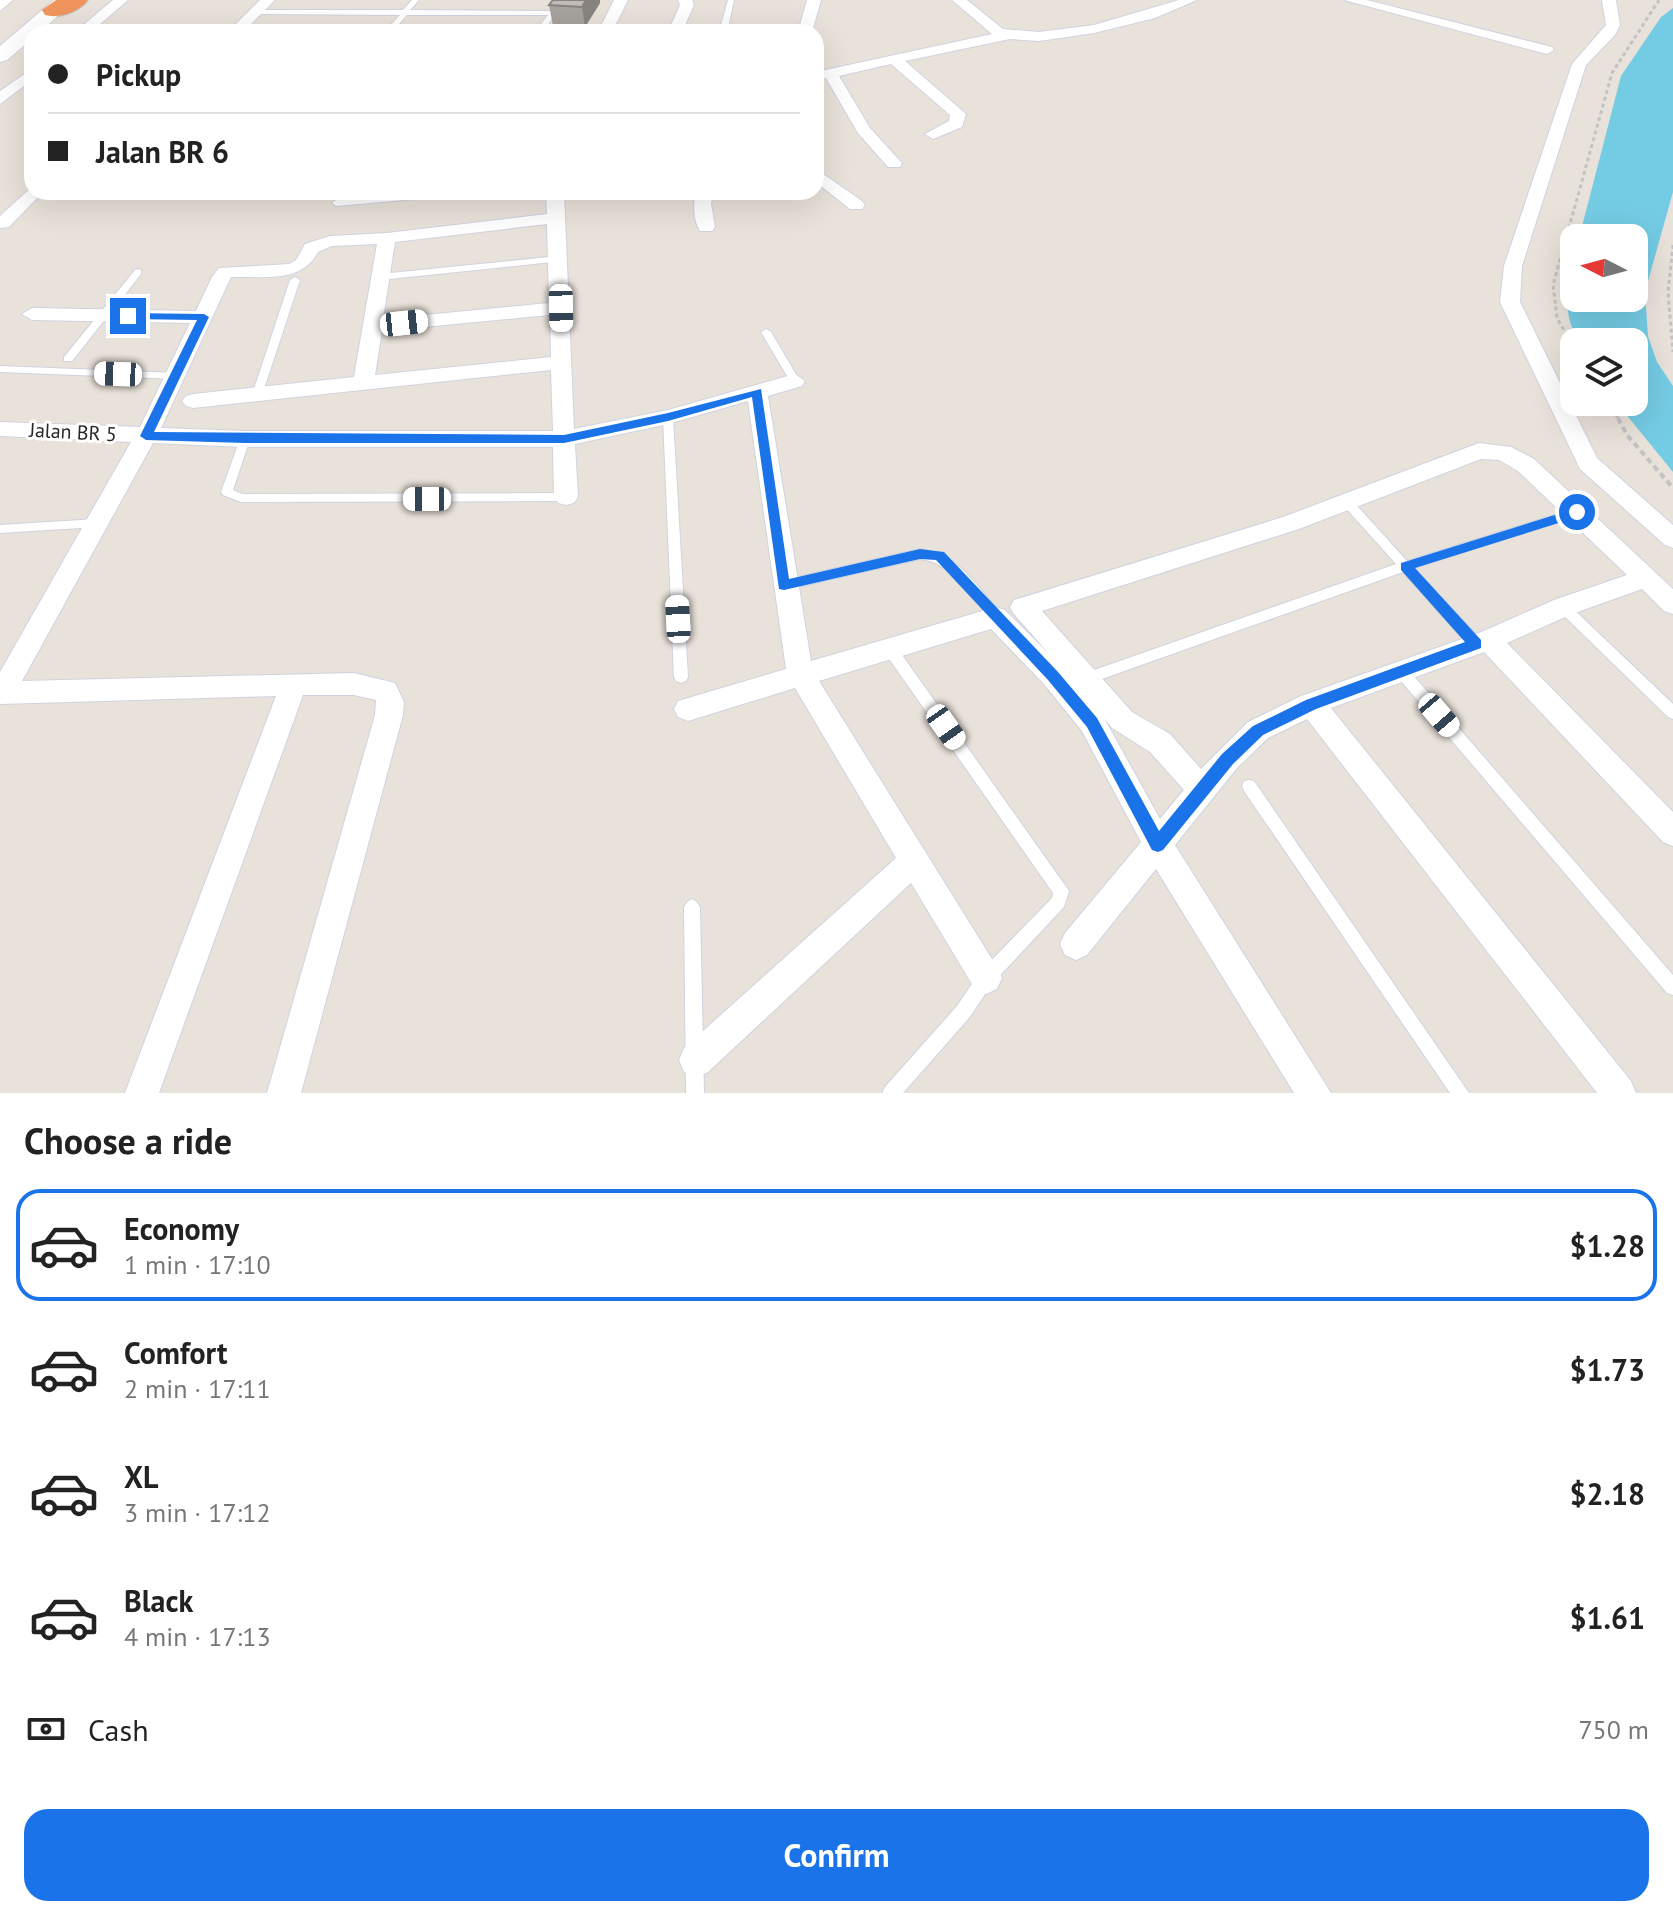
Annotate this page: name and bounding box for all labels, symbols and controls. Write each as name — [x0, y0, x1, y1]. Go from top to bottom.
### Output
text: Pickup — [96, 55, 181, 94]
text: Jalan BR 6 — [96, 132, 229, 171]
north arrow — [1560, 224, 1648, 312]
map controls — [1560, 224, 1648, 416]
car — [549, 284, 573, 332]
route end — [110, 298, 146, 334]
car — [379, 309, 429, 337]
button: layers — [1560, 328, 1648, 416]
car — [94, 361, 142, 387]
street label: Jalan BR 5 — [28, 417, 117, 447]
car — [403, 487, 451, 511]
route start — [1559, 494, 1595, 530]
car — [665, 594, 691, 644]
car — [1414, 689, 1464, 741]
car — [922, 700, 970, 754]
text: Choose a ride — [24, 1117, 232, 1164]
icon: car — [28, 1209, 100, 1281]
text: Economy — [124, 1209, 239, 1248]
text: $1.28 — [1570, 1226, 1645, 1265]
text: 1 min · 17:10 — [124, 1248, 271, 1281]
icon: car — [28, 1333, 100, 1405]
text: Comfort — [124, 1333, 227, 1372]
text: $1.73 — [1570, 1350, 1645, 1389]
text: 2 min · 17:11 — [124, 1372, 271, 1405]
icon: car — [28, 1457, 100, 1529]
text: XL — [124, 1457, 158, 1496]
text: $2.18 — [1570, 1474, 1645, 1513]
text: 3 min · 17:12 — [124, 1496, 271, 1529]
icon: car — [28, 1581, 100, 1653]
text: Black — [124, 1581, 193, 1620]
text: $1.61 — [1570, 1598, 1645, 1637]
text: 4 min · 17:13 — [124, 1620, 271, 1653]
icon: cash — [24, 1707, 68, 1751]
text: Cash — [88, 1710, 149, 1749]
text: 750 m — [1578, 1713, 1649, 1746]
button: Confirm — [24, 1809, 1649, 1901]

